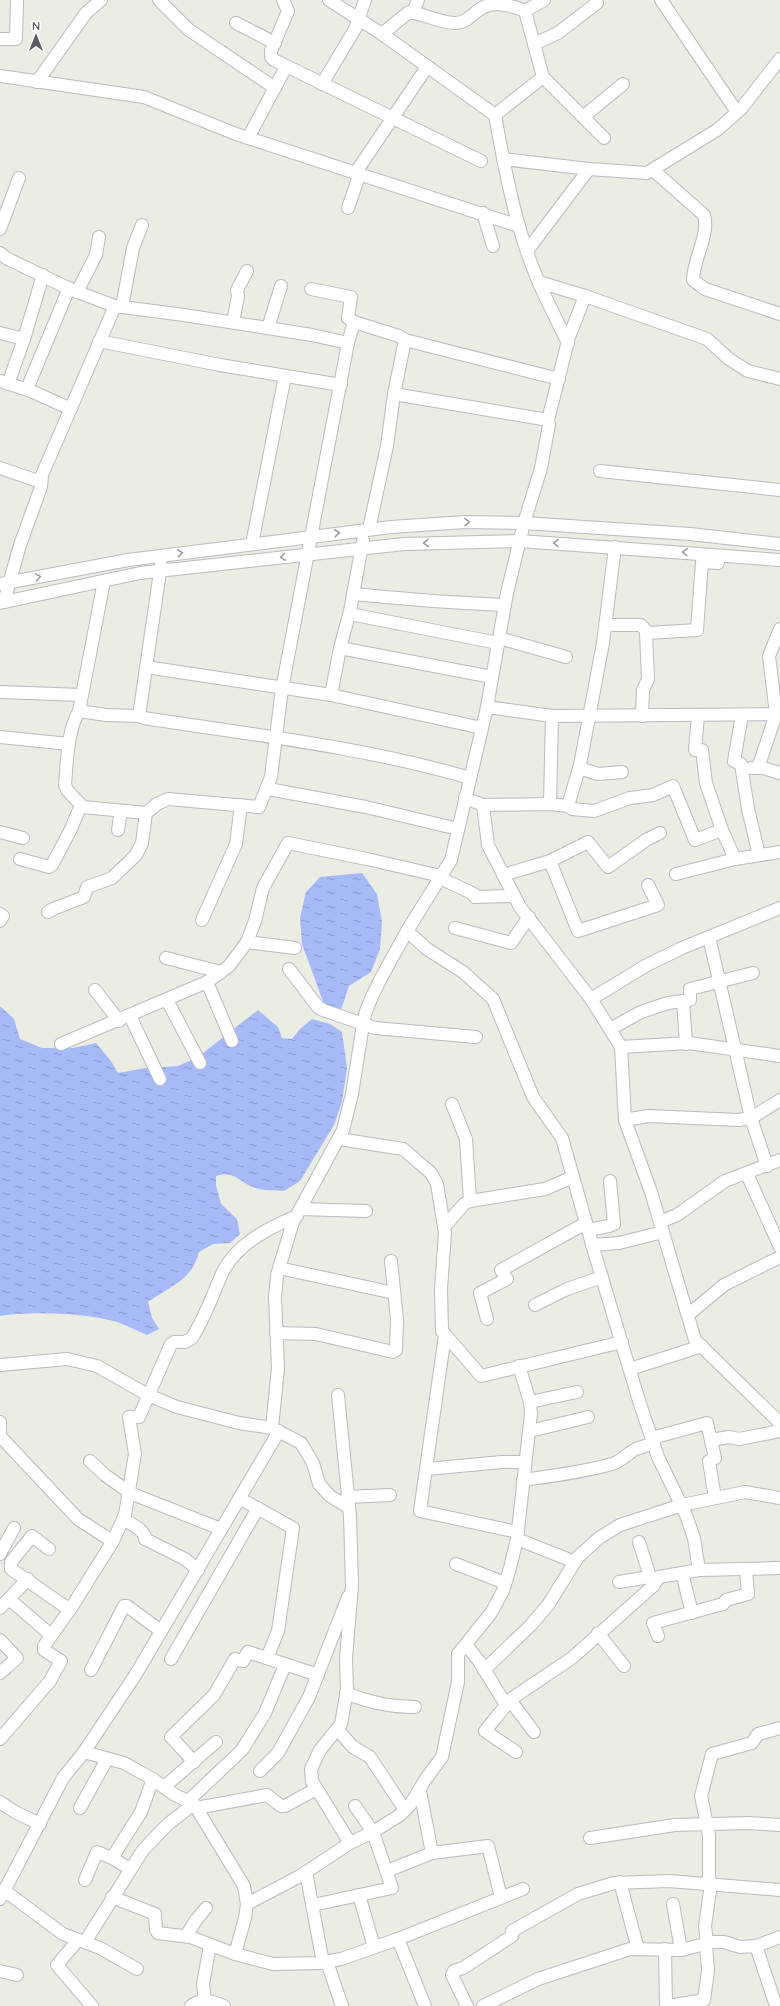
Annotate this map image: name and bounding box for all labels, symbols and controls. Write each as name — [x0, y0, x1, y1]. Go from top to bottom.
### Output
north arrow — [16, 16, 56, 56]
text: N — [32, 19, 40, 33]
one-way arrow — [464, 518, 470, 526]
one-way arrow — [334, 529, 340, 538]
one-way arrow — [553, 538, 559, 547]
one-way arrow — [423, 539, 429, 547]
one-way arrow — [682, 548, 688, 557]
one-way arrow — [177, 549, 183, 558]
one-way arrow — [280, 552, 286, 561]
one-way arrow — [35, 573, 41, 582]

